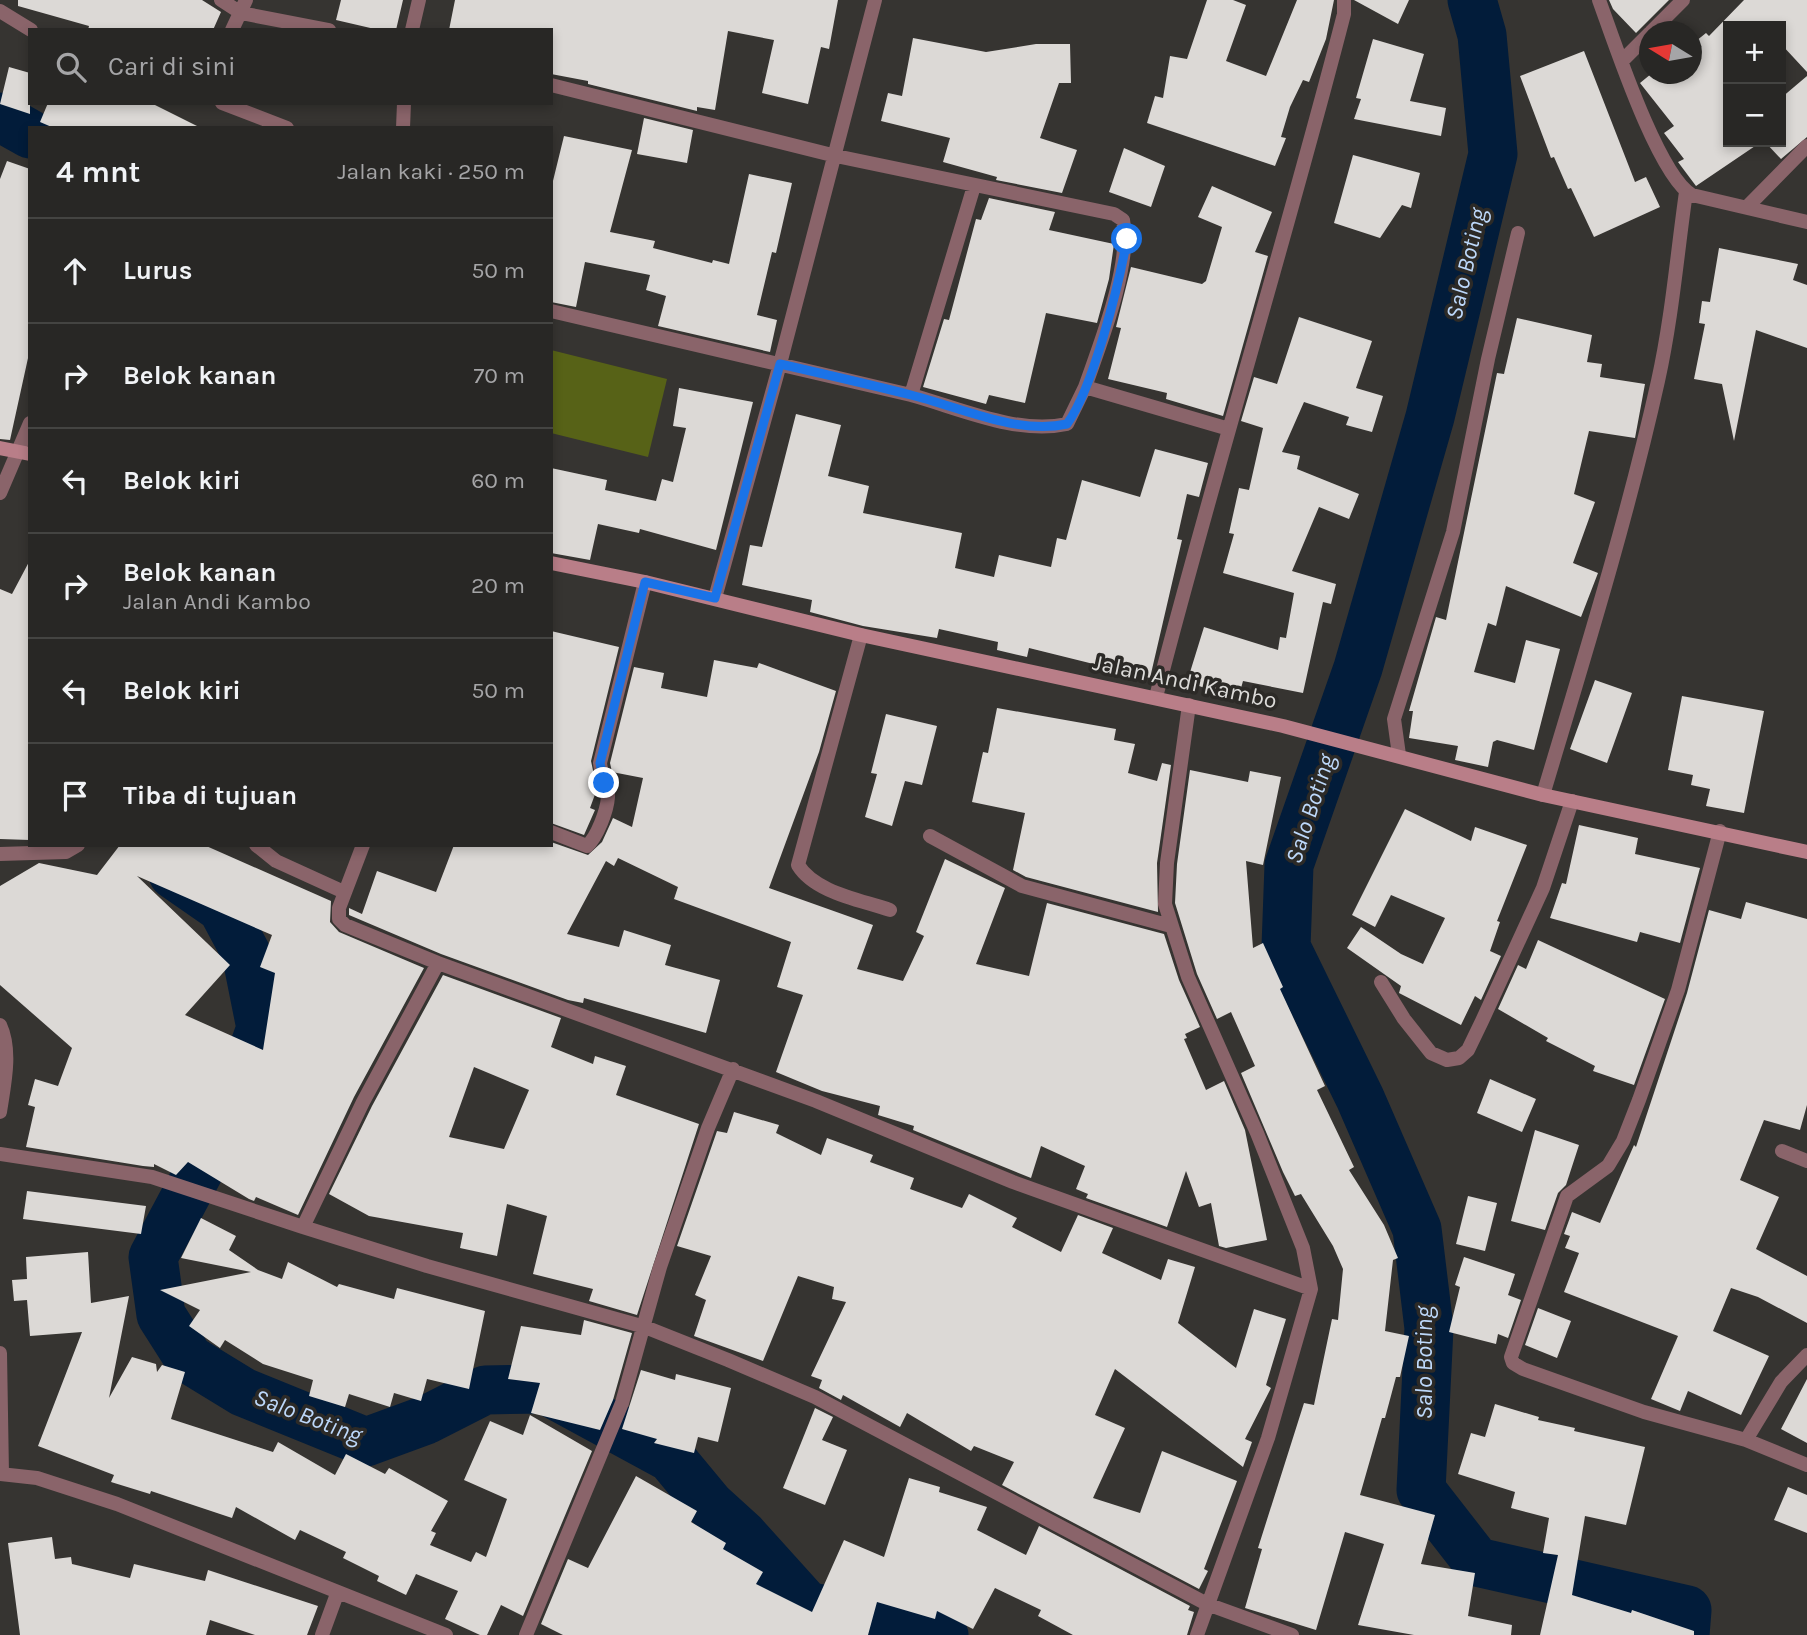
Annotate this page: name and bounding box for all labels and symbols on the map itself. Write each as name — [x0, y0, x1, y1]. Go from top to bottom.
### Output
north arrow — [1639, 21, 1702, 84]
water label: Salo Boting — [1440, 205, 1493, 322]
route start — [1111, 223, 1142, 254]
street label: Jalan Andi Kambo — [1090, 649, 1280, 714]
water label: Salo Boting — [1279, 750, 1341, 867]
route end — [588, 767, 619, 798]
water label: Salo Boting — [1410, 1306, 1438, 1420]
water label: Salo Boting — [250, 1383, 367, 1450]

